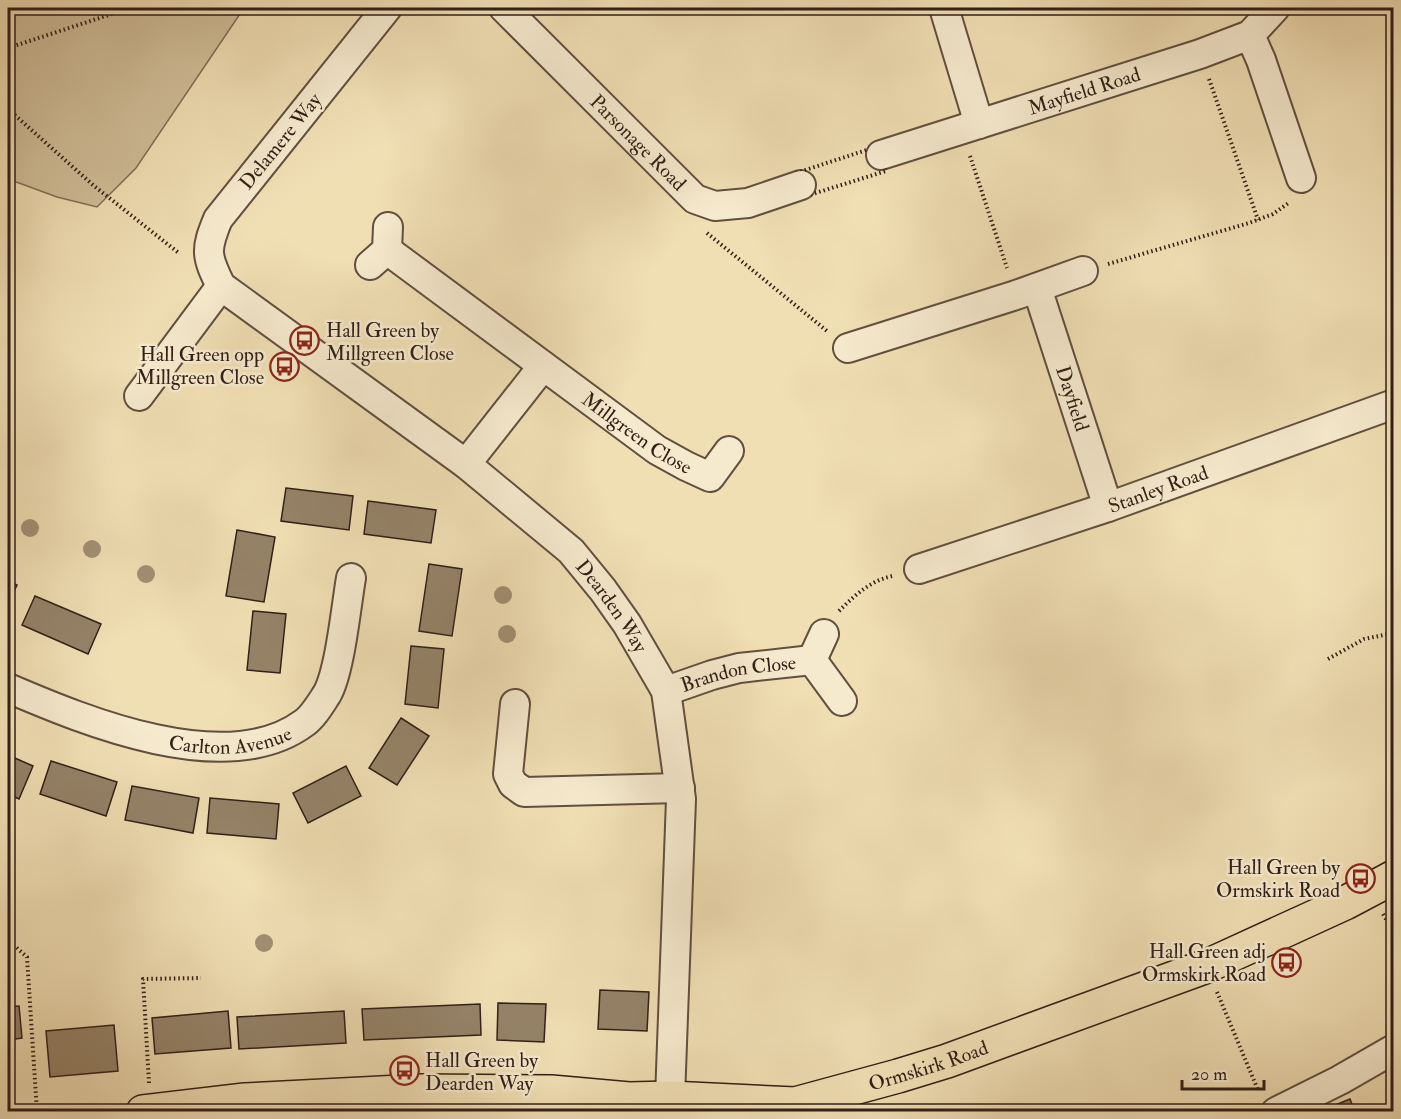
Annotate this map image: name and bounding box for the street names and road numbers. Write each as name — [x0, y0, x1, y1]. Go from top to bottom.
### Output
street label: Mayfield Road — [1025, 62, 1144, 121]
street label: Delamere Way — [234, 87, 328, 195]
street label: Parsonage Road — [585, 89, 692, 196]
street label: Dayfield — [1050, 363, 1095, 435]
street label: Millgreen Close — [577, 387, 695, 480]
street label: Stanley Road — [1105, 460, 1212, 519]
street label: Dearden Way — [570, 555, 653, 658]
street label: Brandon Close — [677, 650, 797, 698]
street label: Carlton Avenue — [167, 721, 296, 760]
street label: Ormskirk Road — [866, 1035, 992, 1096]

